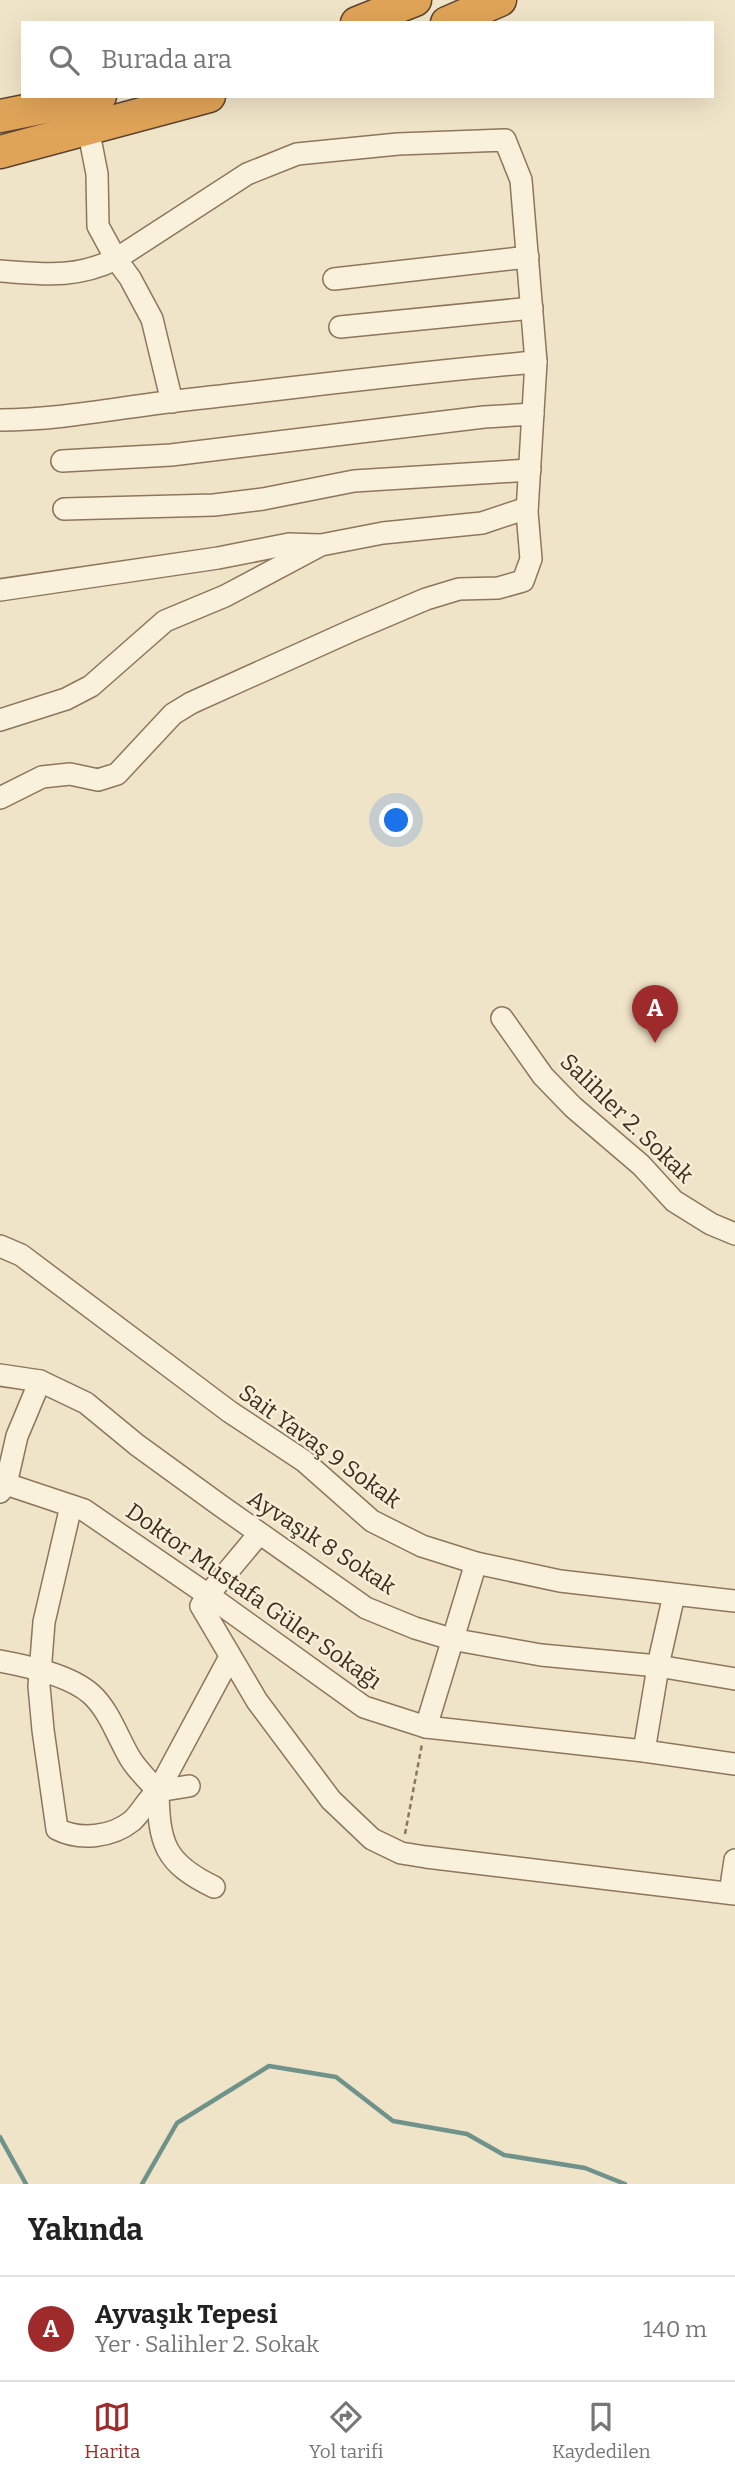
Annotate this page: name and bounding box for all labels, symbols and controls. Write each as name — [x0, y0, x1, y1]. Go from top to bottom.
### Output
search box — [21, 21, 714, 98]
icon: search — [45, 41, 83, 79]
text: Burada ara — [101, 44, 232, 75]
your location — [379, 803, 413, 837]
pin: A — [632, 985, 678, 1043]
street label: Salihler 2. Sokak — [555, 1047, 699, 1189]
street label: Sait Yavaş 9 Sokak — [234, 1378, 406, 1514]
street label: Ayvaşık 8 Sokak — [243, 1484, 401, 1600]
street label: Doktor Mustafa Güler Sokağı — [121, 1497, 387, 1695]
text: Yakında — [28, 2212, 143, 2248]
text: Ayvaşık Tepesi — [95, 2299, 277, 2330]
text: A — [43, 2315, 59, 2343]
text: 140 m — [643, 2315, 707, 2343]
text: Yer · Salihler 2. Sokak — [95, 2330, 319, 2358]
tab: Harita — [84, 2398, 140, 2463]
tab: Yol tarifi — [309, 2398, 383, 2463]
tab: Kaydedilen — [552, 2398, 651, 2463]

